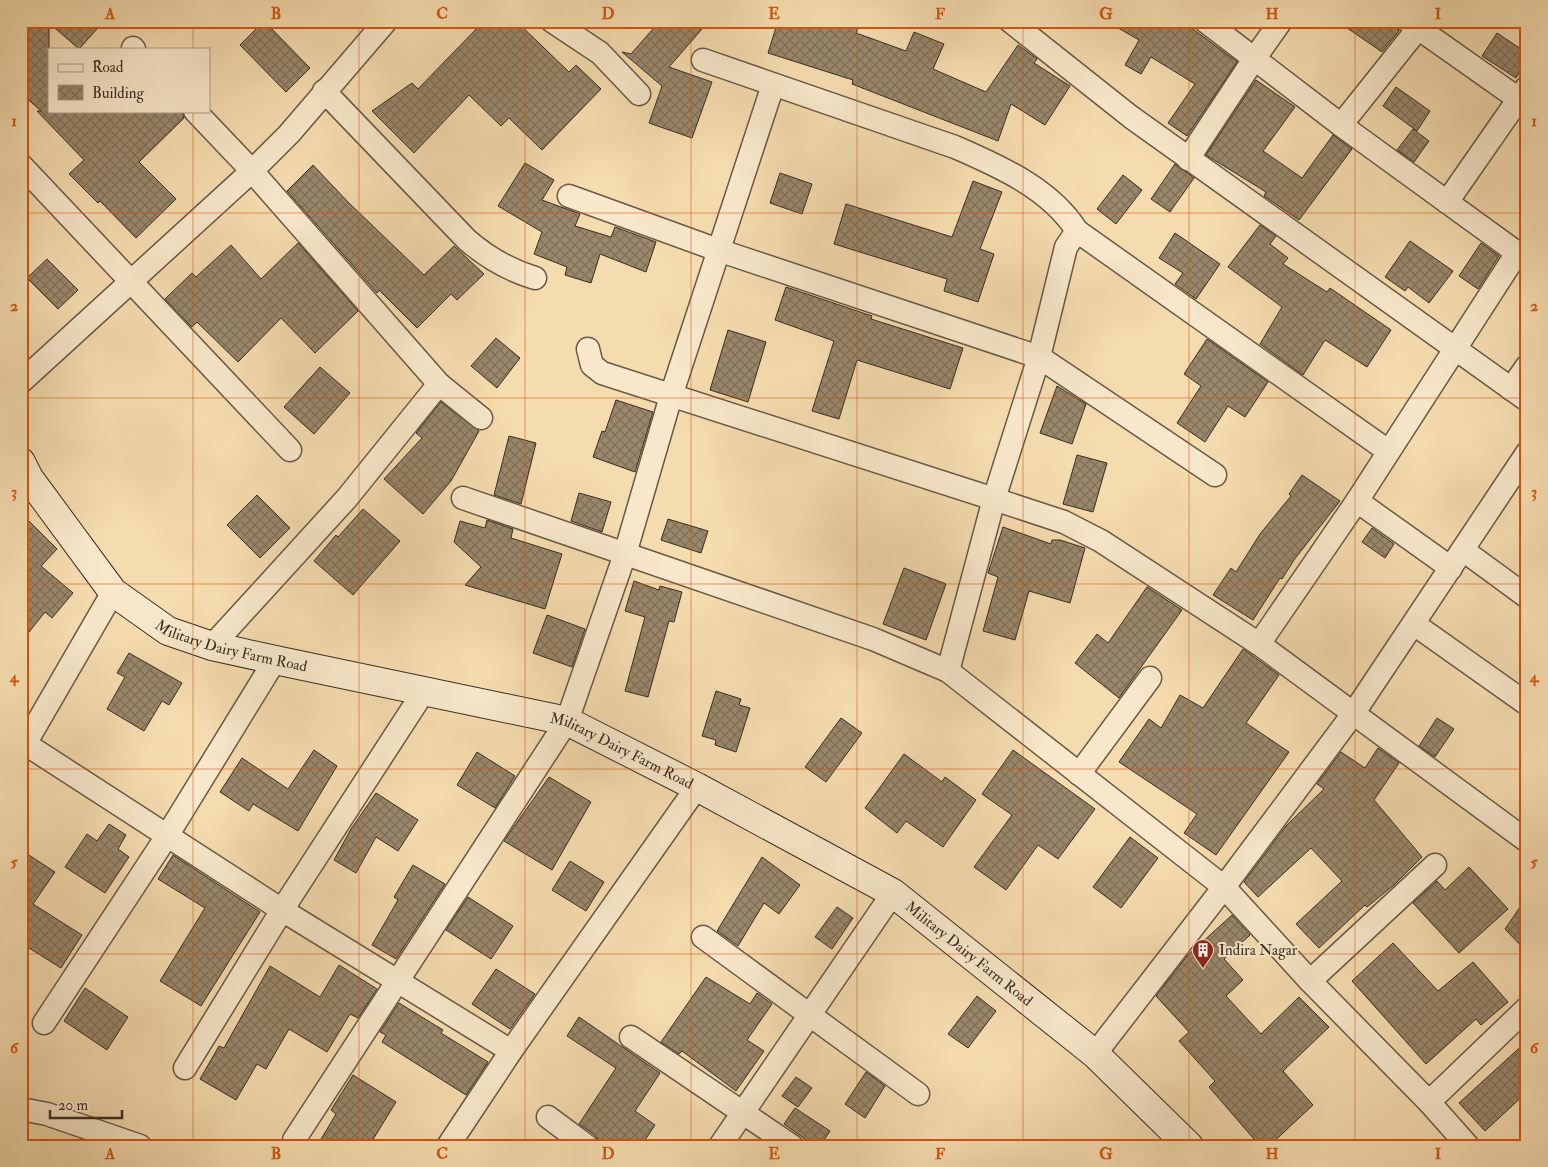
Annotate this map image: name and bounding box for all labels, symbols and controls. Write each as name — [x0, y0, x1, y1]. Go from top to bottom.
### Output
text: A — [104, 4, 116, 24]
text: B — [271, 4, 281, 24]
text: C — [436, 4, 448, 24]
text: D — [601, 4, 615, 24]
text: E — [768, 4, 780, 24]
text: F — [935, 4, 945, 24]
text: G — [1099, 4, 1113, 24]
text: H — [1265, 4, 1279, 24]
text: I — [1435, 4, 1442, 24]
legend — [48, 48, 210, 112]
text: Road — [92, 58, 124, 77]
text: Building — [92, 84, 144, 103]
text: 1 — [11, 111, 17, 131]
text: 1 — [1531, 111, 1537, 131]
text: 2 — [10, 296, 18, 316]
text: 2 — [1530, 296, 1538, 316]
text: 3 — [11, 482, 17, 502]
text: 3 — [1531, 482, 1537, 502]
street label: Military Dairy Farm Road — [151, 615, 310, 676]
text: 4 — [9, 667, 20, 687]
text: 4 — [1529, 667, 1540, 687]
street label: Military Dairy Farm Road — [548, 708, 697, 793]
text: 5 — [10, 852, 18, 872]
text: 5 — [1530, 852, 1538, 872]
street label: Military Dairy Farm Road — [901, 897, 1037, 1010]
building icon: Indira Nagar — [1191, 938, 1215, 969]
place label: Indira Nagar — [1219, 941, 1298, 960]
text: 6 — [10, 1038, 20, 1058]
text: 6 — [1530, 1038, 1540, 1058]
scale bar — [50, 1087, 122, 1119]
text: 20 m — [58, 1096, 88, 1115]
text: A — [104, 1144, 116, 1164]
text: B — [271, 1144, 281, 1164]
text: C — [436, 1144, 448, 1164]
text: D — [601, 1144, 615, 1164]
text: E — [768, 1144, 780, 1164]
text: F — [935, 1144, 945, 1164]
text: G — [1099, 1144, 1113, 1164]
text: H — [1265, 1144, 1279, 1164]
text: I — [1435, 1144, 1442, 1164]

